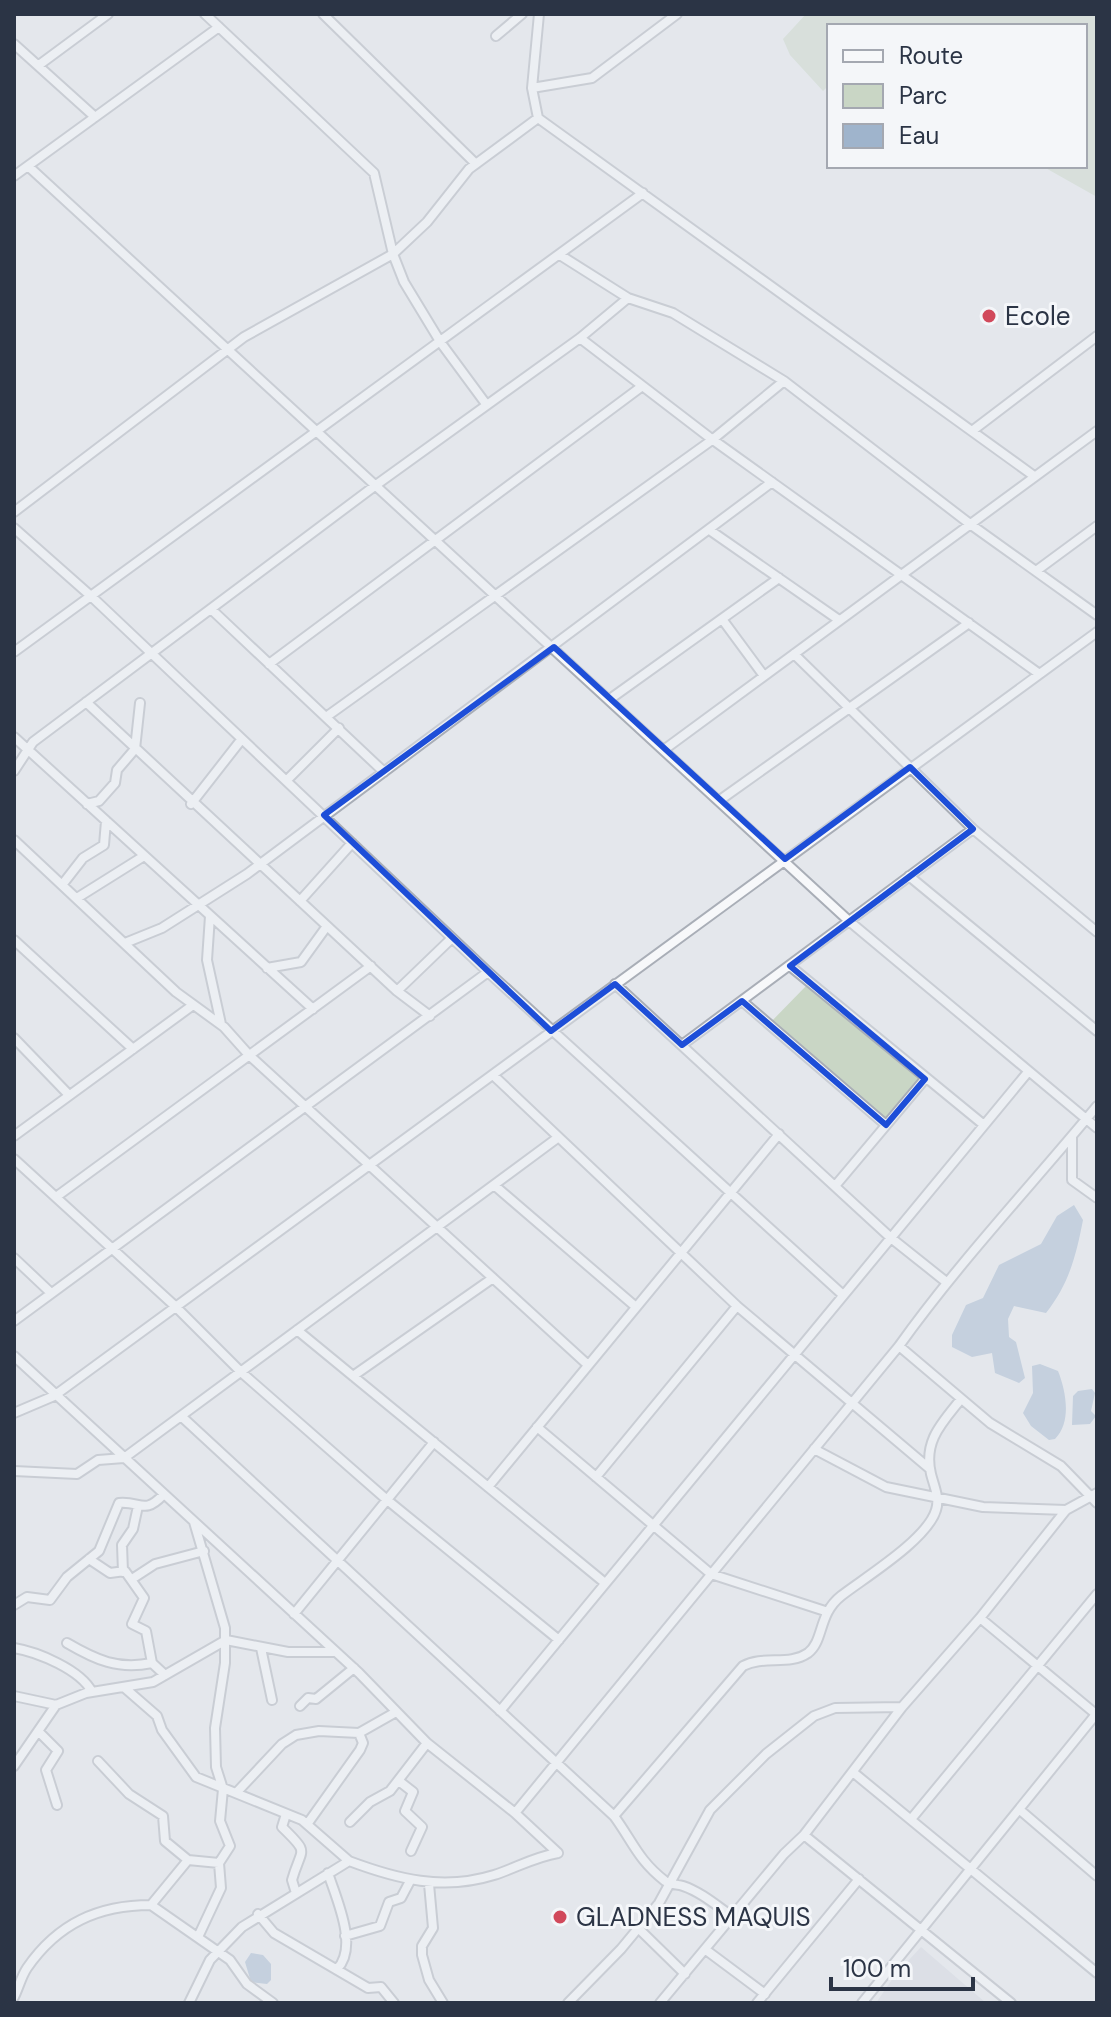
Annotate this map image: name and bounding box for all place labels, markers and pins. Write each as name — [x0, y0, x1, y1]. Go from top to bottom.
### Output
place label: Ecole — [1005, 299, 1071, 333]
marker: Ecole — [980, 307, 998, 325]
place label: GLADNESS MAQUIS — [576, 1900, 811, 1934]
marker: GLADNESS MAQUIS — [551, 1908, 569, 1926]

